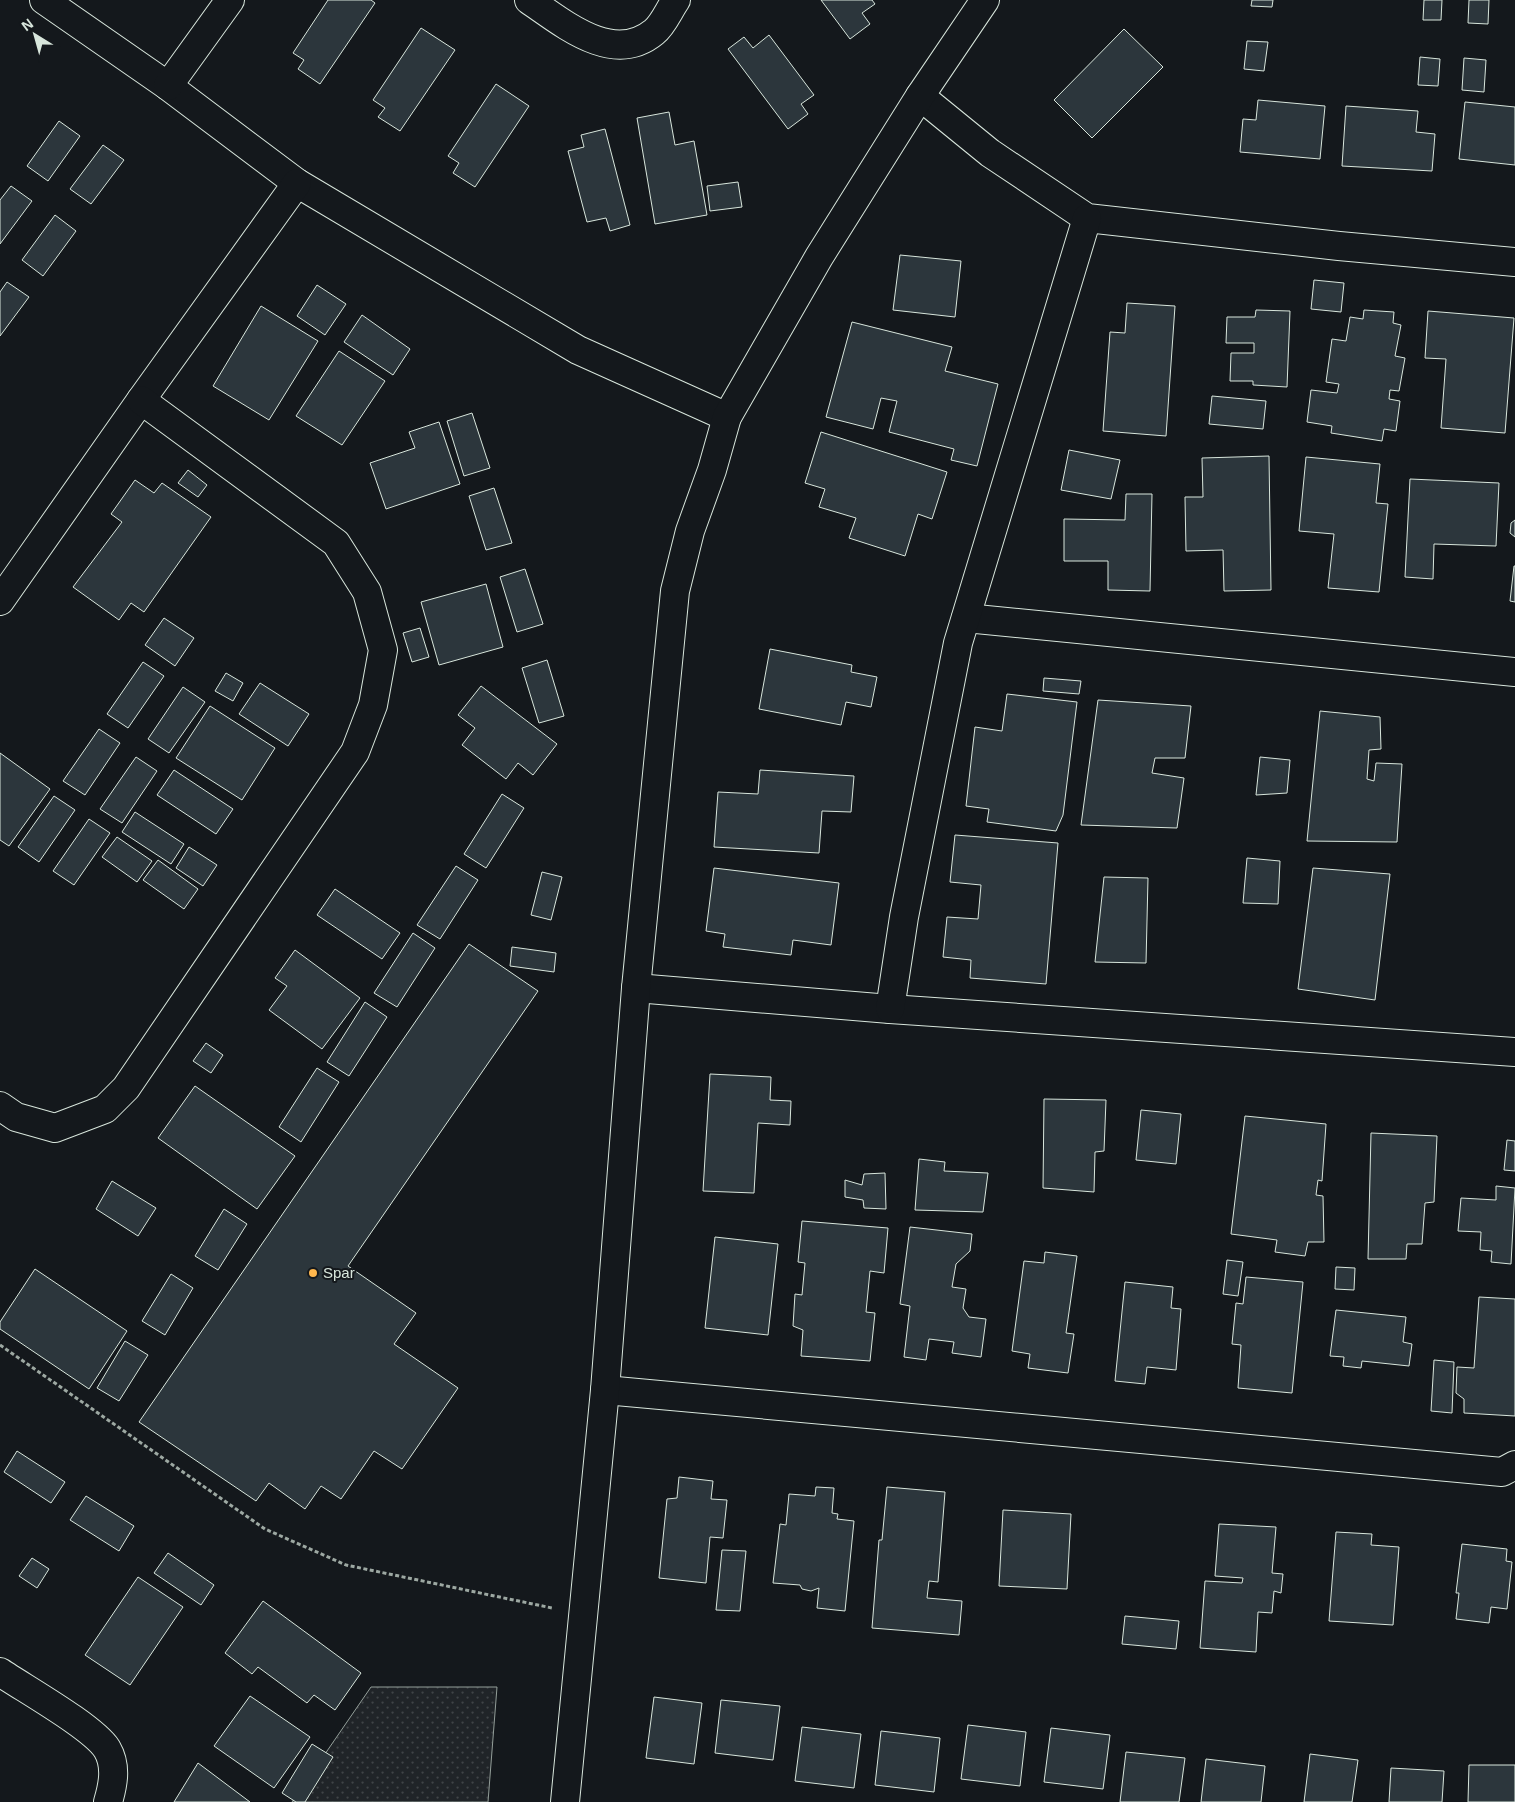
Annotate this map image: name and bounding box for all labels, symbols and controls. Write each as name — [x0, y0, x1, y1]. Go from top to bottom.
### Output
north arrow — [10, 10, 60, 60]
text: N — [18, 15, 36, 34]
place label: Spar — [323, 1264, 355, 1281]
marker: Spar — [307, 1267, 319, 1279]

